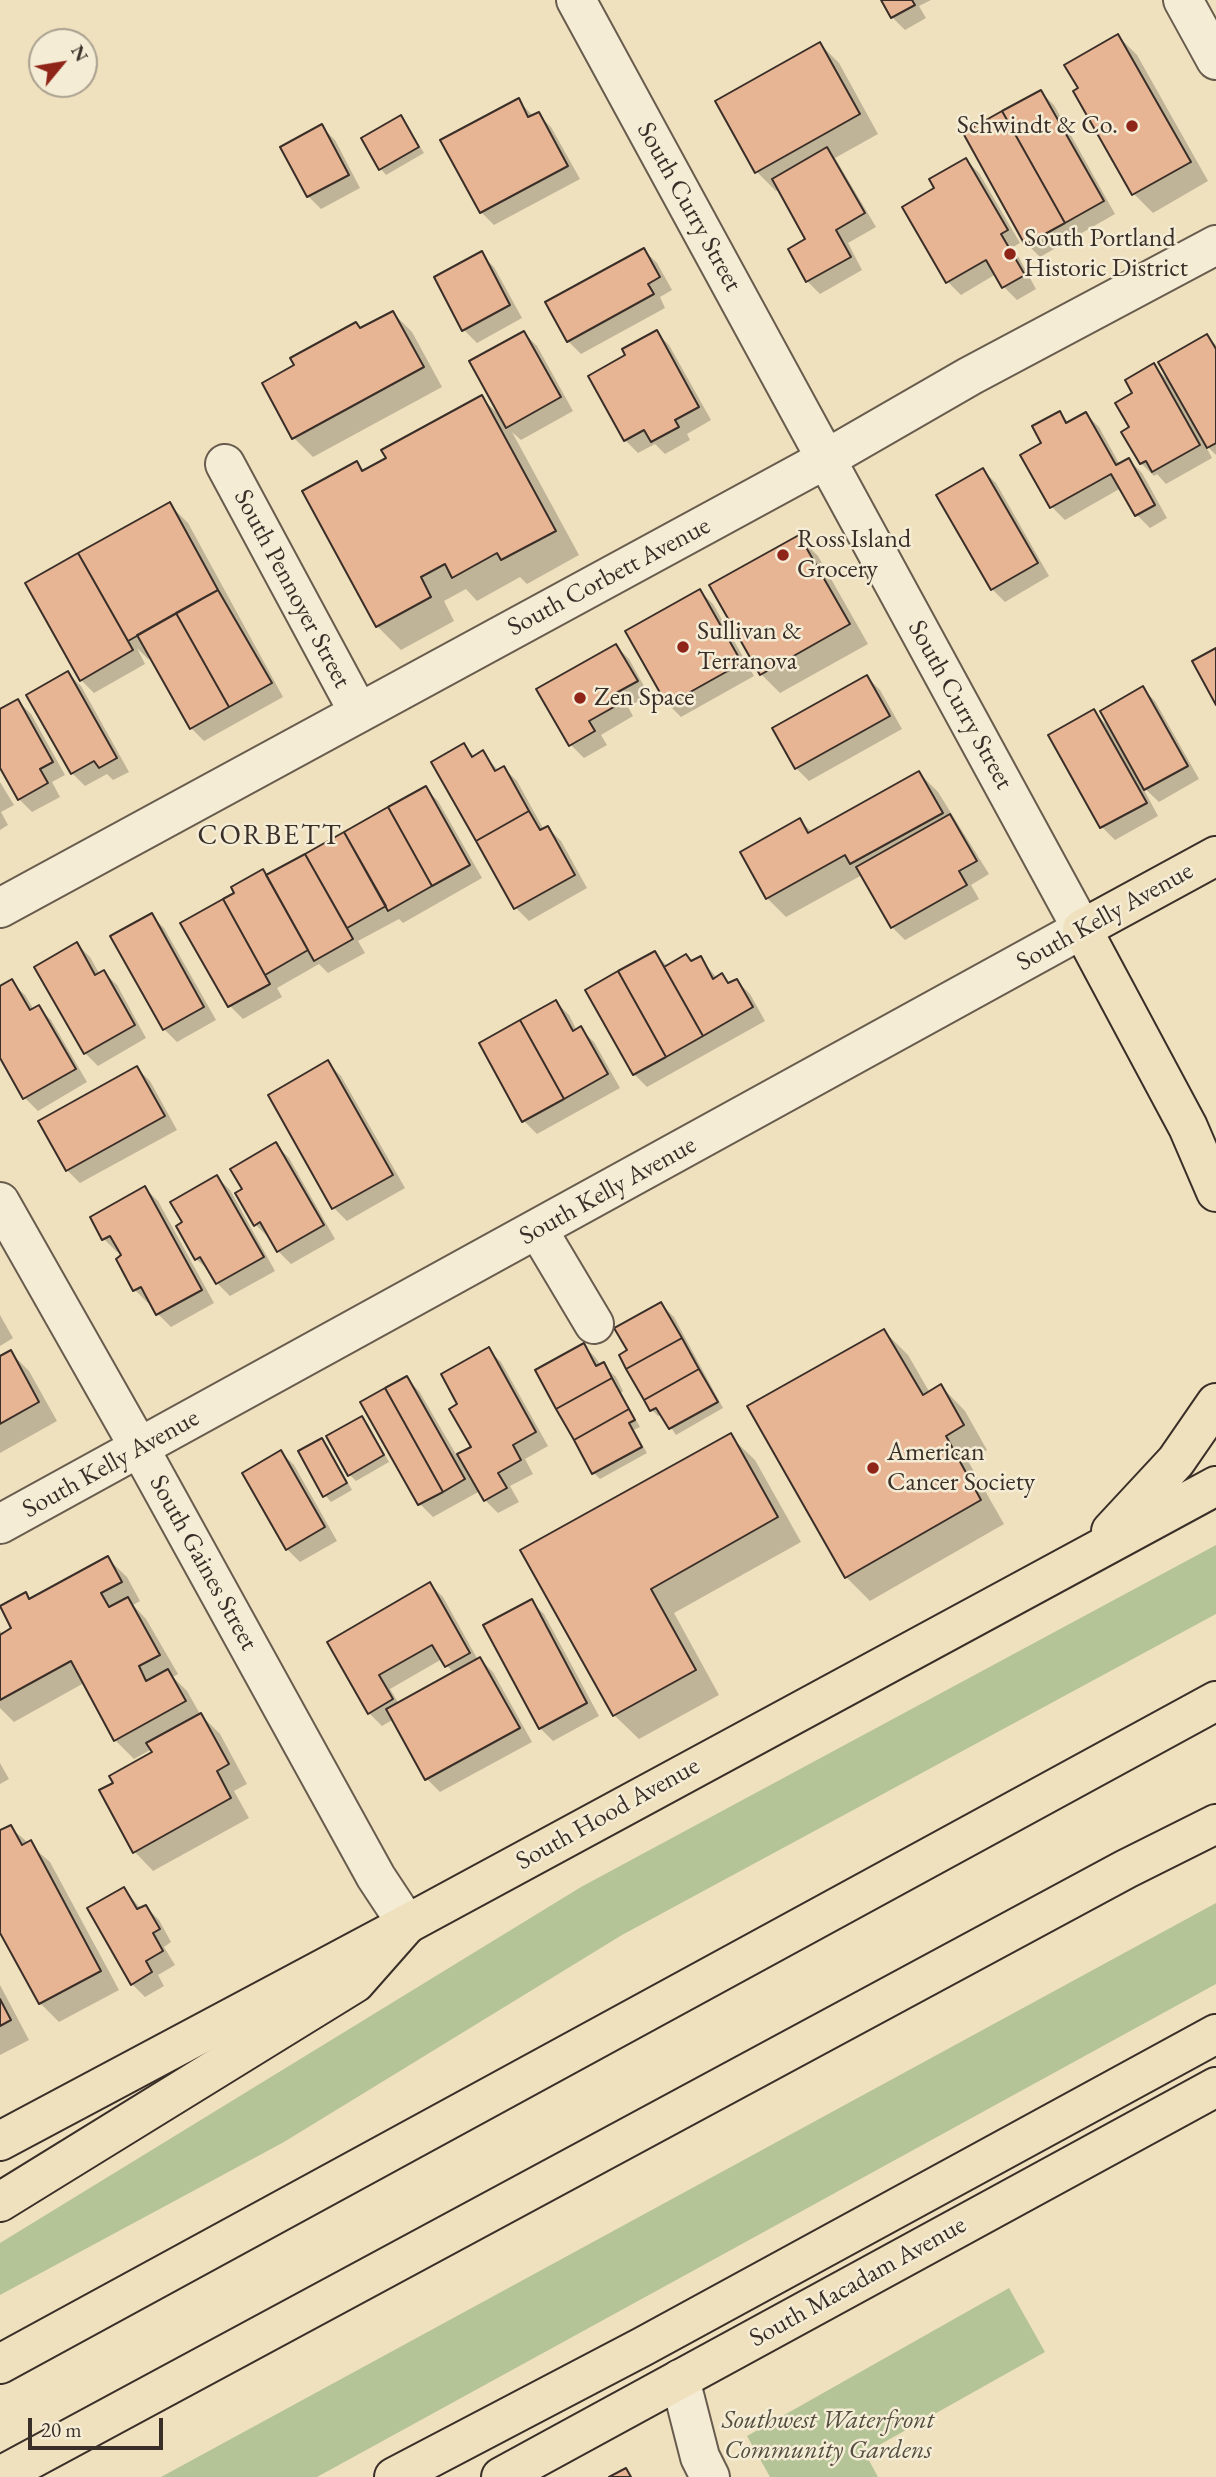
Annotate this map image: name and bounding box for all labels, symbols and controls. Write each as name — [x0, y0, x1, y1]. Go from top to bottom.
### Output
north arrow — [28, 28, 98, 98]
text: N — [65, 40, 95, 66]
place label: Schwindt & Co. — [957, 110, 1118, 142]
street label: South Curry Street — [630, 117, 748, 297]
marker: Schwindt & Co. — [1124, 118, 1140, 134]
place label: South Portland Historic District — [1024, 223, 1188, 284]
marker: South Portland Historic District — [1002, 246, 1018, 262]
street label: South Pennoyer Street — [227, 484, 357, 694]
street label: South Corbett Avenue — [502, 510, 716, 644]
place label: Ross Island Grocery — [797, 524, 911, 586]
marker: Ross Island Grocery — [775, 547, 791, 563]
street label: South Curry Street — [901, 615, 1019, 795]
place label: Sullivan & Terranova — [697, 616, 802, 678]
marker: Sullivan & Terranova — [675, 639, 691, 655]
place label: Zen Space — [594, 682, 694, 714]
marker: Zen Space — [572, 690, 588, 706]
district label: CORBETT — [198, 819, 342, 853]
street label: South Kelly Avenue — [1011, 856, 1199, 978]
street label: South Kelly Avenue — [514, 1130, 702, 1252]
street label: South Kelly Avenue — [17, 1403, 205, 1525]
place label: American Cancer Society — [887, 1437, 1035, 1498]
marker: American Cancer Society — [865, 1460, 881, 1476]
street label: South Gaines Street — [142, 1470, 264, 1656]
street label: South Hood Avenue — [511, 1751, 705, 1877]
street label: South Macadam Avenue — [744, 2209, 972, 2355]
scale bar — [32, 2404, 166, 2448]
park label: Southwest Waterfront Community Gardens — [722, 2405, 934, 2466]
text: 20 m — [41, 2416, 82, 2443]

